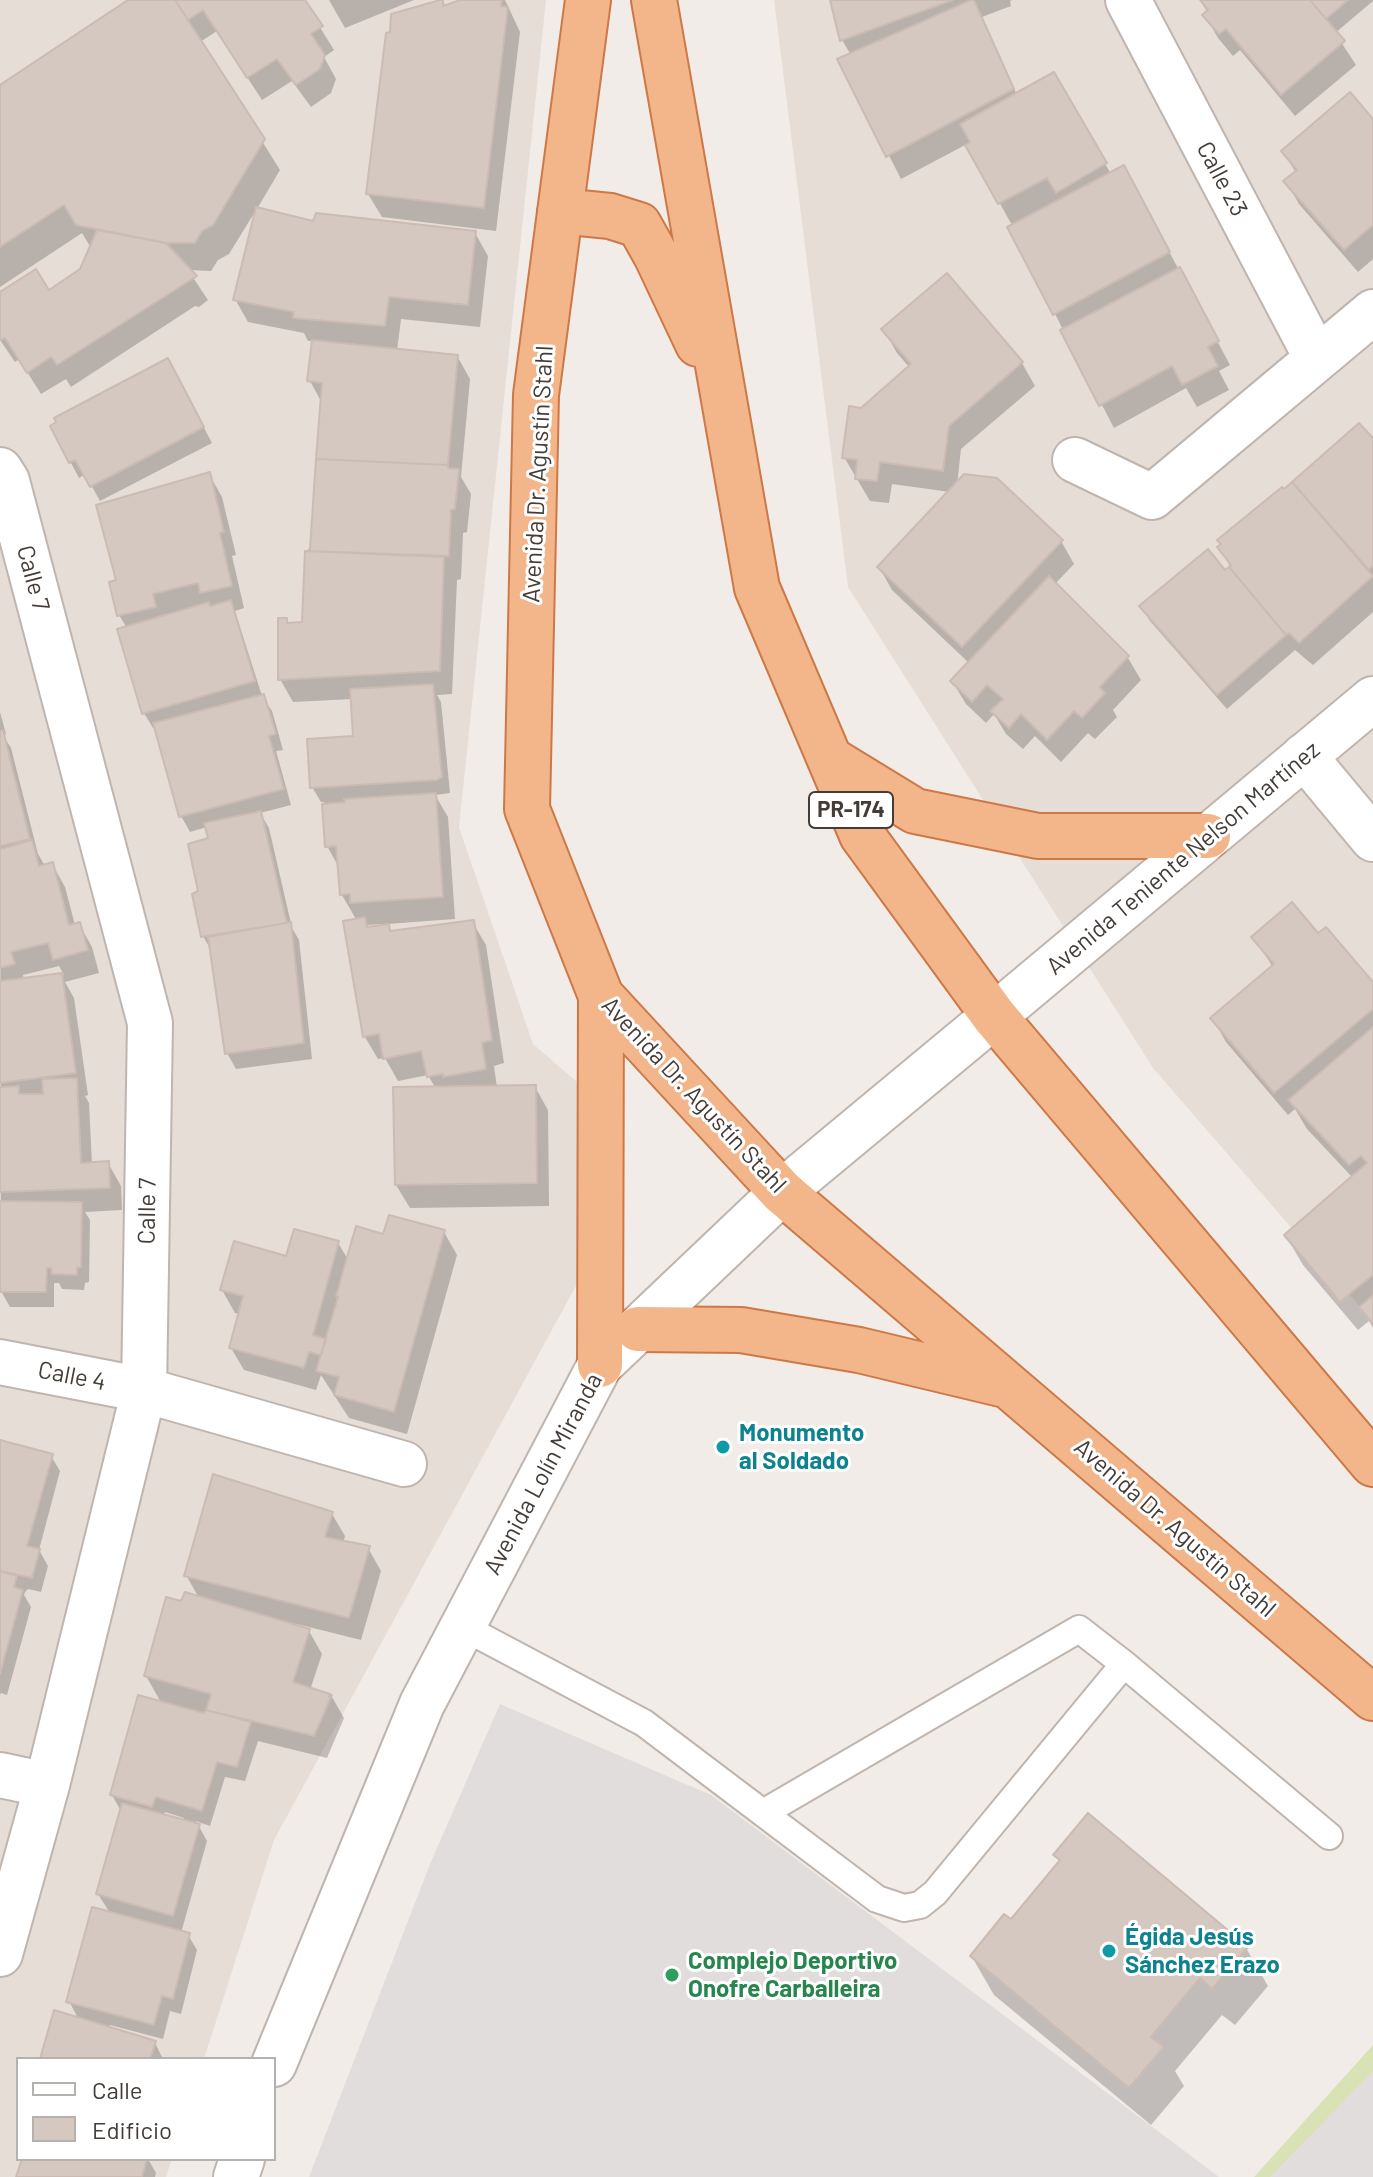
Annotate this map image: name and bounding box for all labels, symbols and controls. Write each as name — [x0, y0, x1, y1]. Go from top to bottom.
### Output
street label: Calle 23 — [1190, 137, 1254, 221]
street label: Avenida Dr. Agustín Stahl — [517, 345, 559, 603]
street label: Calle 7 — [10, 542, 56, 614]
street label: Avenida Teniente Nelson Martínez — [1040, 735, 1326, 981]
road number: PR-174 — [809, 792, 893, 828]
street label: Avenida Dr. Agustín Stahl — [596, 991, 792, 1199]
street label: Calle 7 — [132, 1177, 162, 1245]
street label: Calle 4 — [36, 1355, 108, 1397]
street label: Avenida Lolín Miranda — [478, 1368, 608, 1580]
place label: Monumento al Soldado — [739, 1419, 864, 1475]
street label: Avenida Dr. Agustín Stahl — [1068, 1433, 1282, 1623]
marker: Monumento al Soldado — [714, 1438, 732, 1456]
place label: Égida Jesús Sánchez Erazo — [1125, 1923, 1280, 1979]
marker: Égida Jesús Sánchez Erazo — [1100, 1942, 1118, 1960]
place label: Complejo Deportivo Onofre Carballeira — [688, 1947, 897, 2003]
marker: Complejo Deportivo Onofre Carballeira — [663, 1966, 681, 1984]
legend — [16, 2057, 276, 2161]
text: Calle — [92, 2075, 143, 2104]
text: Edificio — [92, 2115, 172, 2144]

